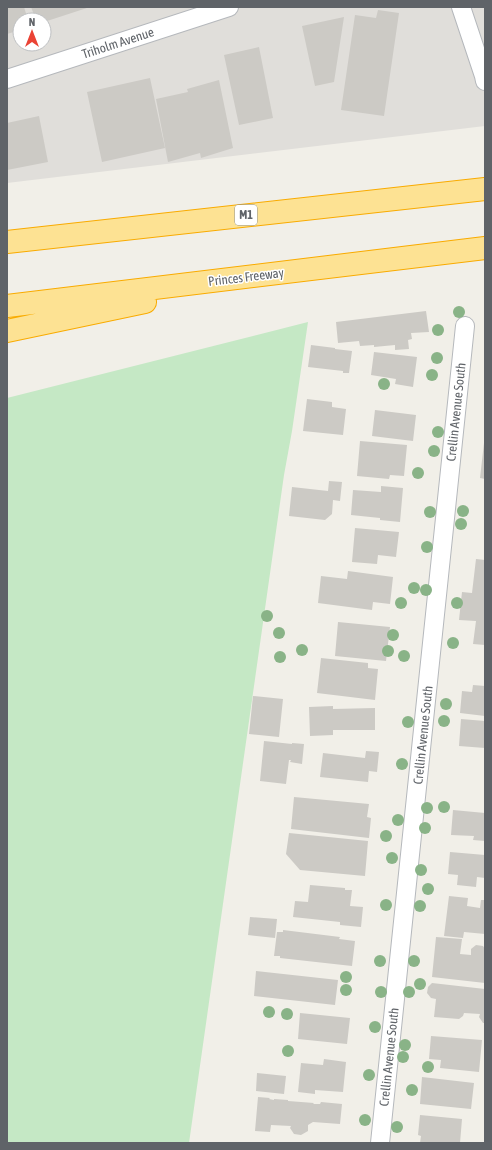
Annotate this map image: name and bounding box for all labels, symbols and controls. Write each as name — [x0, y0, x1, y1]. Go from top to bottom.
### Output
north arrow — [12, 12, 52, 52]
text: N — [29, 16, 35, 28]
street label: Triholm Avenue — [80, 24, 156, 62]
road number: M1 — [235, 205, 257, 225]
street label: Princes Freeway — [207, 265, 285, 289]
street label: Crellin Avenue South — [443, 362, 469, 462]
street label: Crellin Avenue South — [410, 685, 436, 785]
street label: Crellin Avenue South — [376, 1007, 402, 1107]

